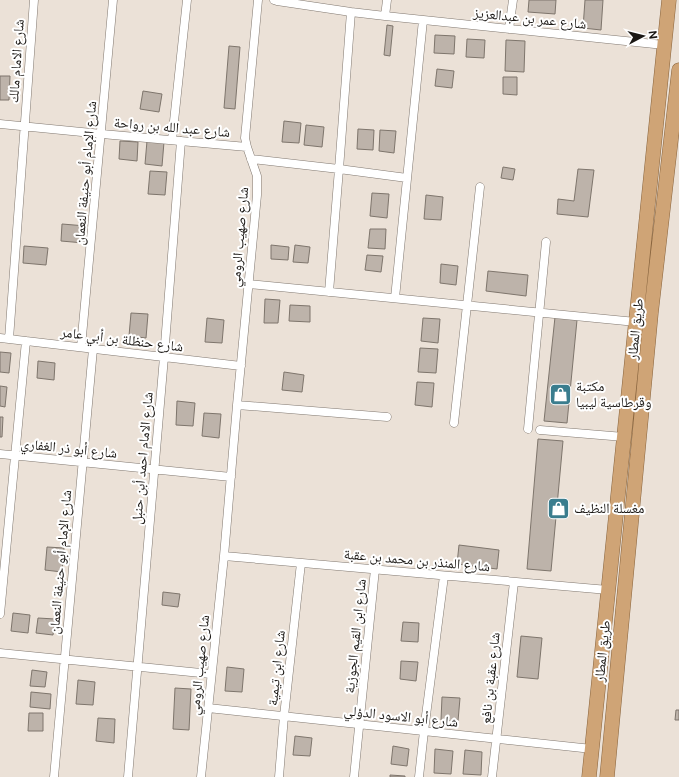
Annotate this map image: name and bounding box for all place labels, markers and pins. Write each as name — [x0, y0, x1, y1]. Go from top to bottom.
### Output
place label: مكتبة وقرطاسية ليبيا — [576, 378, 652, 411]
shop icon: مكتبة وقرطاسية ليبيا — [547, 381, 573, 407]
shop icon: مغسلة النظيف — [546, 495, 572, 521]
place label: مغسلة النظيف — [574, 500, 644, 516]

